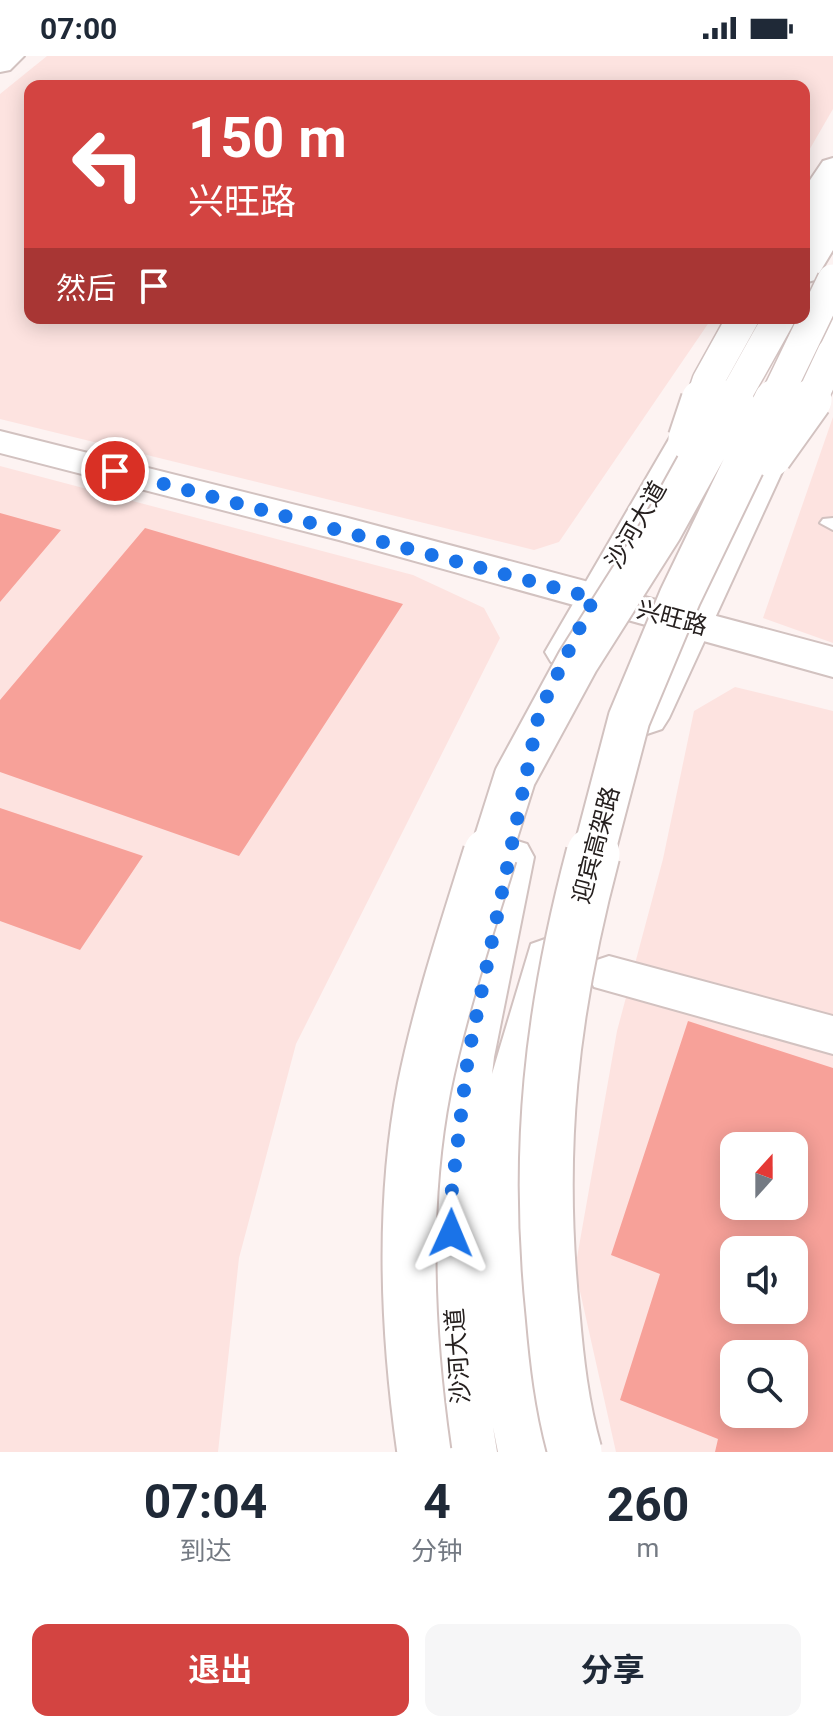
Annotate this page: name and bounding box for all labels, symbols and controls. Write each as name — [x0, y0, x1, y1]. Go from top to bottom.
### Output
text: 07:00 — [40, 11, 117, 46]
text: 150 m — [188, 105, 347, 171]
icon: left — [56, 112, 160, 216]
text: 兴旺路 — [188, 181, 296, 223]
icon: arrive — [132, 264, 176, 308]
text: 然后 — [56, 271, 116, 306]
pin — [81, 437, 149, 505]
icon: arrive — [93, 449, 137, 493]
street label: 沙河大道 — [600, 476, 672, 574]
street label: 兴旺路 — [634, 595, 710, 641]
street label: 迎宾高架路 — [567, 783, 625, 907]
north arrow — [720, 1132, 808, 1220]
map controls — [720, 1132, 808, 1428]
position arrow — [409, 1191, 493, 1275]
button: sound — [720, 1236, 808, 1324]
street label: 沙河大道 — [441, 1307, 475, 1405]
button: search — [720, 1340, 808, 1428]
text: 07:04 — [144, 1473, 267, 1530]
text: 4 — [423, 1473, 451, 1530]
text: 260 — [607, 1476, 689, 1533]
text: m — [637, 1533, 659, 1563]
text: 到达 — [179, 1536, 232, 1566]
text: 分钟 — [411, 1536, 463, 1566]
button: 退出 — [32, 1624, 409, 1716]
button: 分享 — [425, 1624, 801, 1716]

